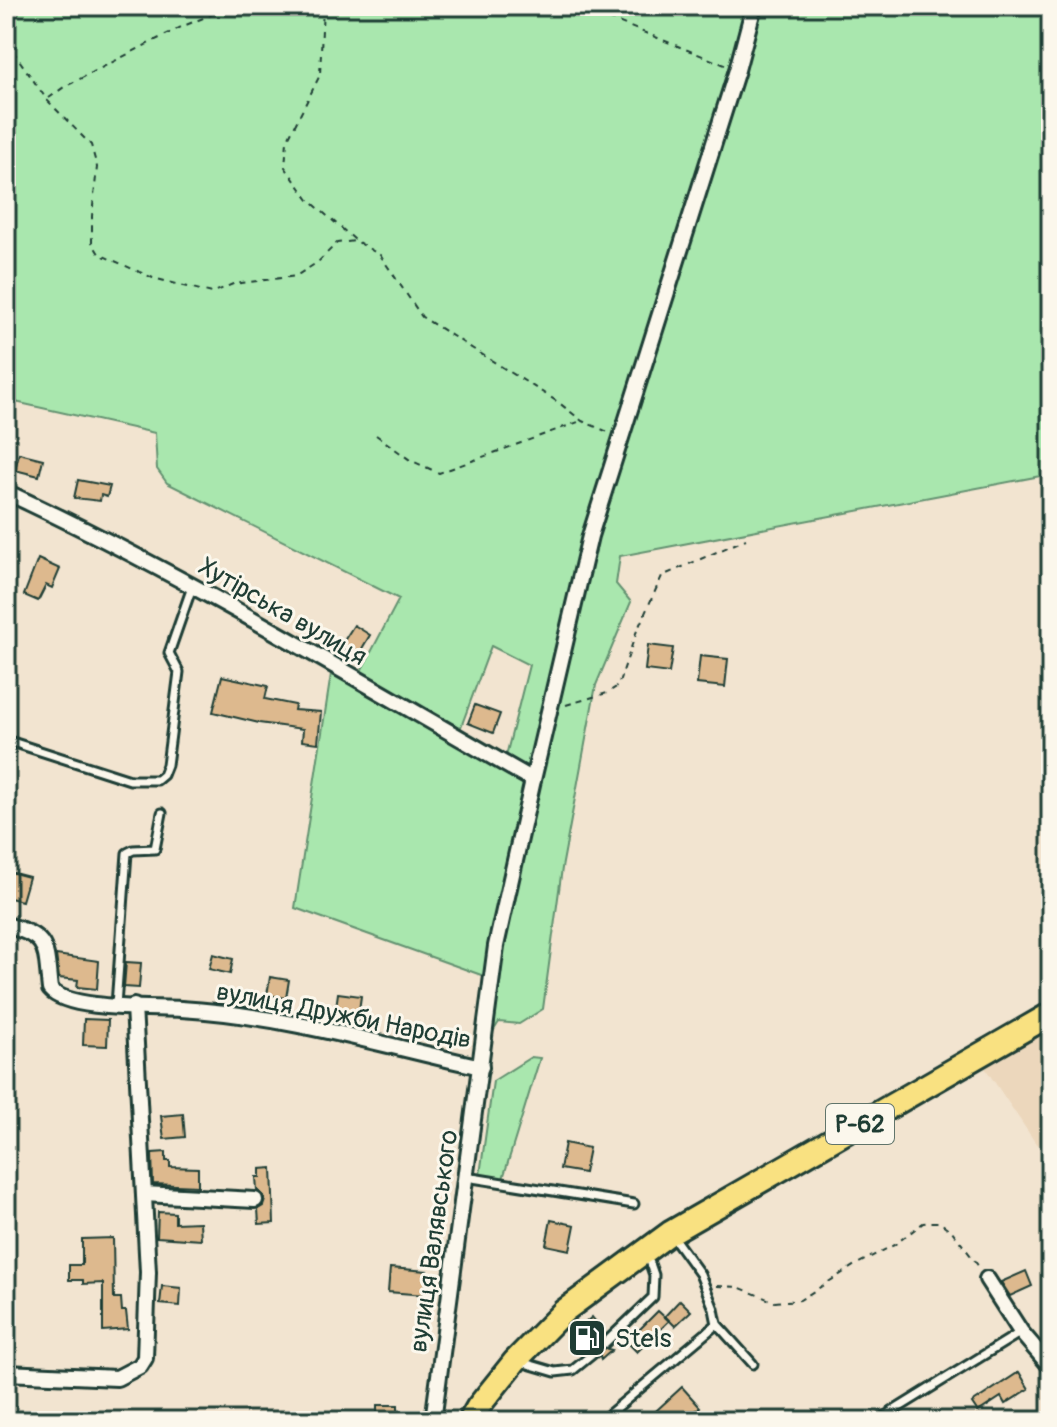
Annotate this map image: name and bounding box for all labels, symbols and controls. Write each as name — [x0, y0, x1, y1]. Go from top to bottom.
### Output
street label: Хутірська вулиця — [193, 551, 372, 673]
street label: вулиця Дружби Народів — [214, 976, 474, 1056]
road number: Р-62 — [826, 1104, 894, 1144]
street label: вулиця Валявського — [403, 1128, 465, 1354]
fuel station icon: Stels — [566, 1317, 608, 1359]
place label: Stels — [615, 1323, 672, 1355]

